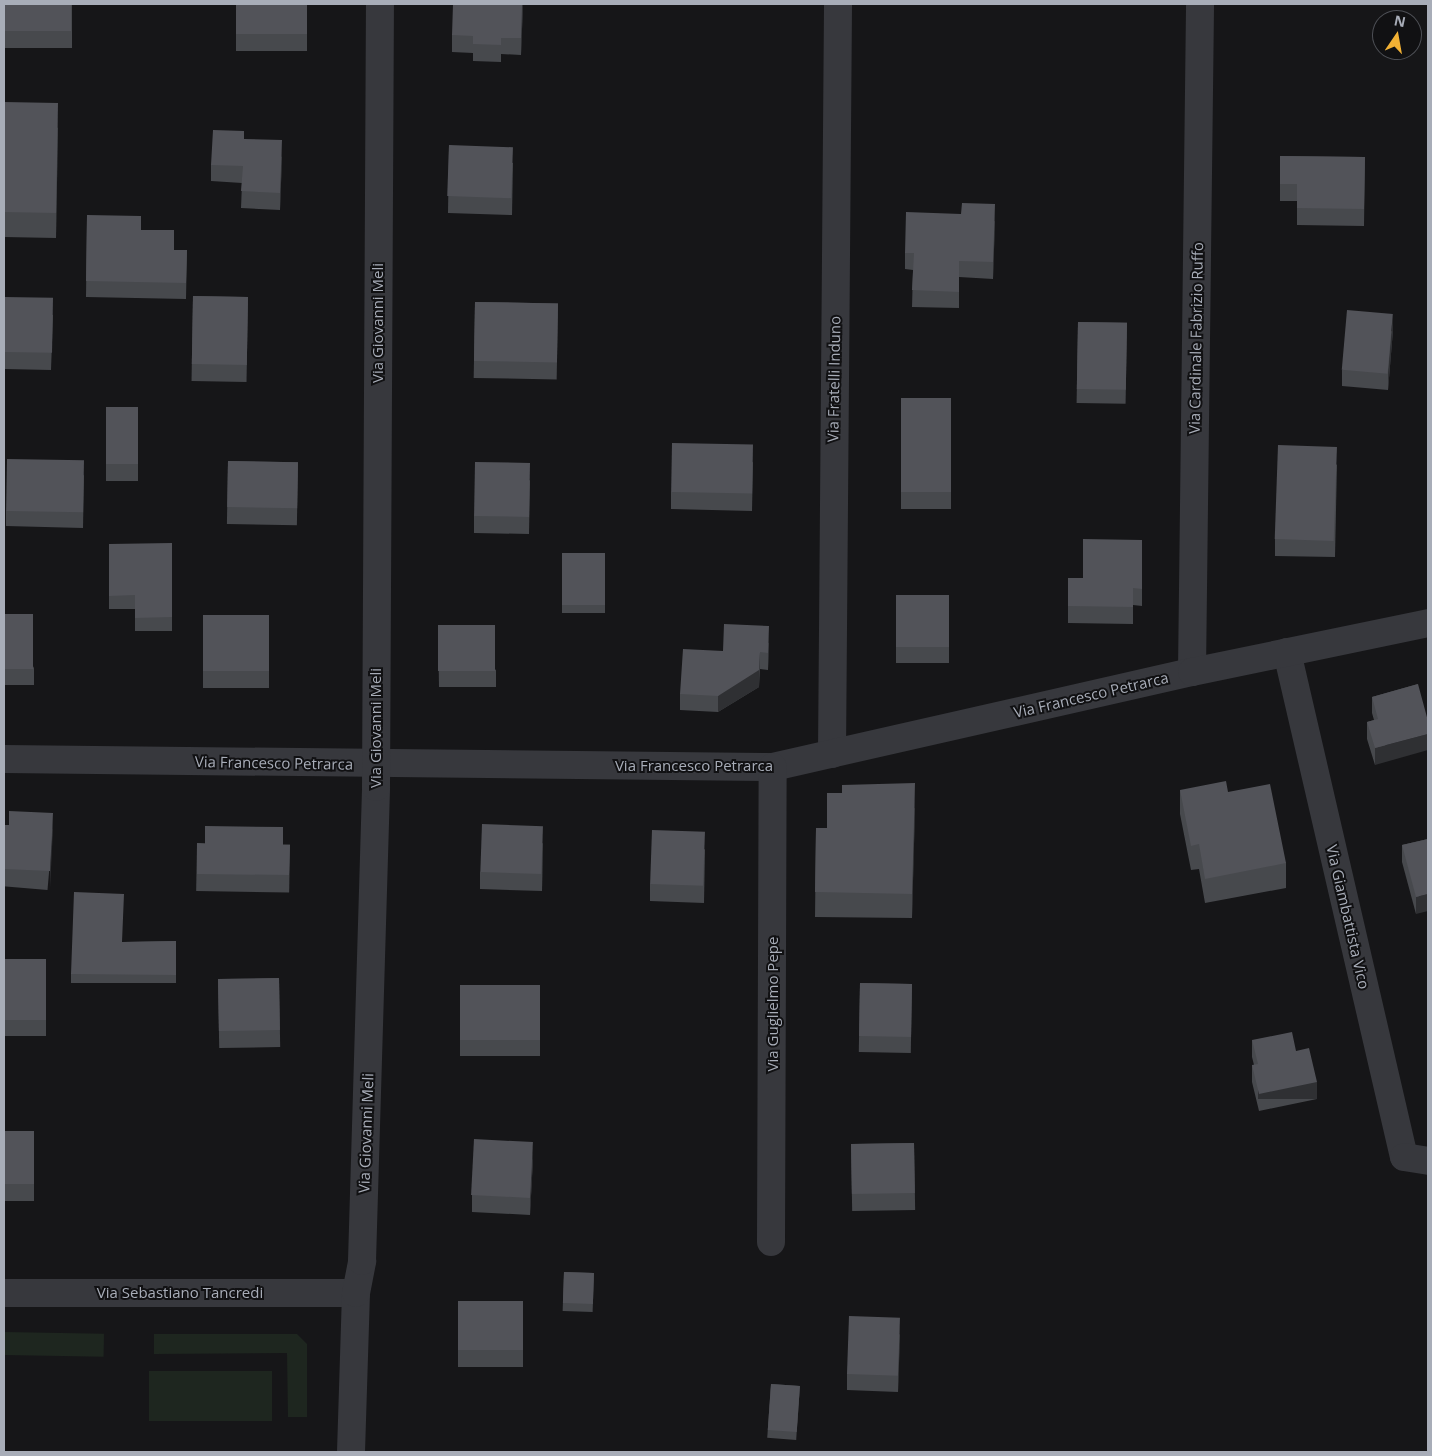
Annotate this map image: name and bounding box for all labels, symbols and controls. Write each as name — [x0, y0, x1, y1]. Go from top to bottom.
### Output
north arrow — [1372, 10, 1422, 60]
text: N — [1392, 10, 1408, 31]
street label: Via Cardinale Fabrizio Ruffo — [1185, 242, 1207, 434]
street label: Via Giovanni Meli — [369, 263, 387, 383]
street label: Via Fratelli Induno — [824, 316, 844, 442]
street label: Via Giovanni Meli — [367, 668, 385, 788]
street label: Via Francesco Petrarca — [1012, 668, 1170, 722]
street label: Via Francesco Petrarca — [195, 753, 353, 773]
street label: Via Francesco Petrarca — [615, 757, 773, 775]
street label: Via Giambattista Vico — [1323, 843, 1373, 991]
street label: Via Guglielmo Pepe — [764, 937, 782, 1071]
street label: Via Giovanni Meli — [355, 1073, 377, 1193]
street label: Via Sebastiano Tancredi — [97, 1284, 263, 1302]

